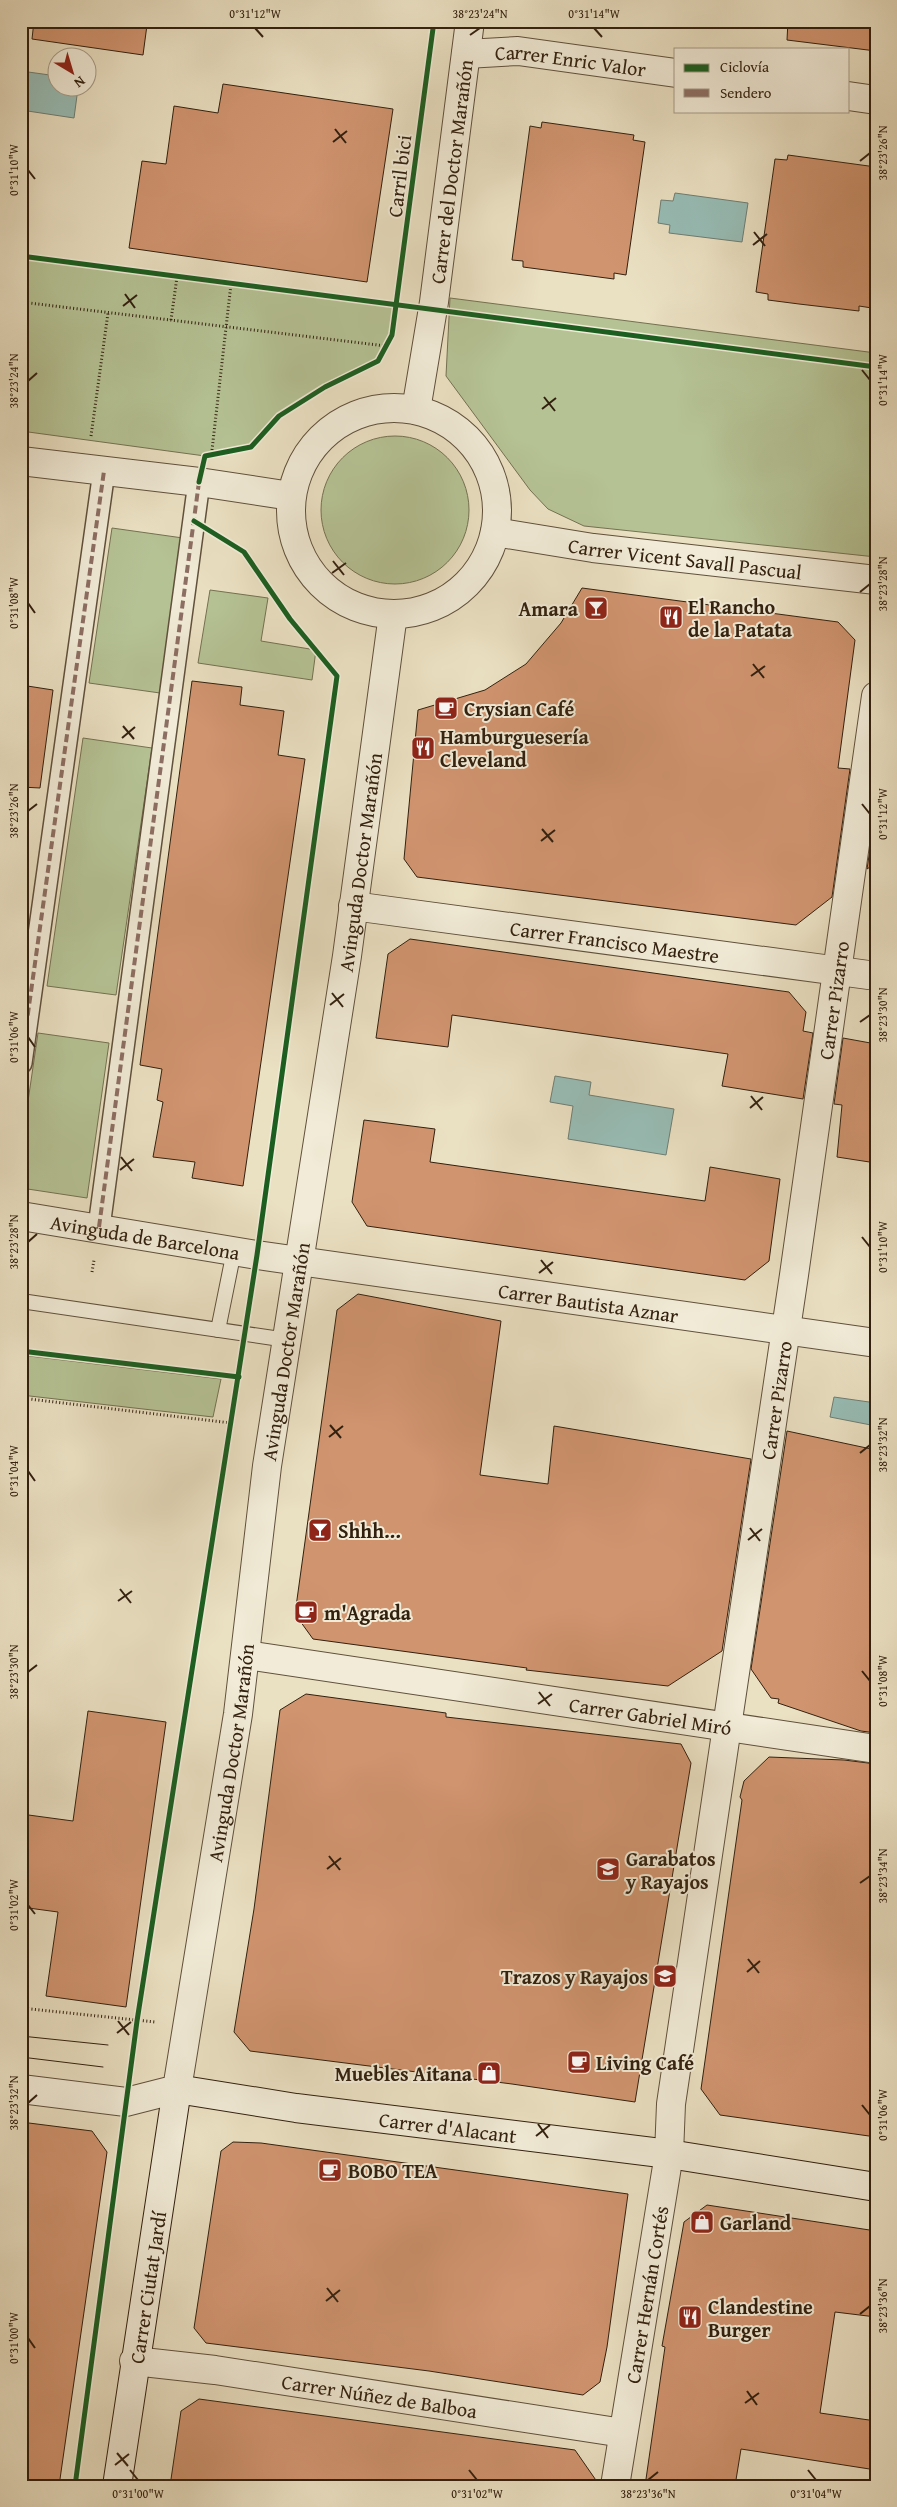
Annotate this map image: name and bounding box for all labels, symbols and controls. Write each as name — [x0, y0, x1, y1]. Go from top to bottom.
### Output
text: 0°31'12"W — [229, 5, 282, 22]
text: 38°23'24"N — [452, 5, 508, 22]
text: 0°31'14"W — [568, 5, 621, 22]
street label: Carrer Enric Valor — [494, 36, 648, 83]
north arrow — [48, 48, 98, 98]
legend — [674, 48, 850, 112]
text: Ciclovía — [720, 56, 769, 77]
street label: Carrer del Doctor Marañón — [422, 58, 479, 285]
text: N — [70, 71, 90, 93]
text: Sendero — [720, 82, 772, 103]
text: 38°23'26"N — [874, 125, 891, 181]
street label: Carril bici — [380, 133, 418, 219]
text: 0°31'10"W — [5, 143, 22, 196]
text: 38°23'24"N — [5, 353, 22, 409]
text: 0°31'14"W — [874, 353, 891, 406]
street label: Carrer Vicent Savall Pascual — [566, 530, 804, 586]
text: 38°23'28"N — [874, 556, 891, 612]
text: 0°31'08"W — [5, 576, 22, 629]
place label: El Rancho de la Patata — [688, 592, 793, 644]
place label: Amara — [519, 594, 579, 623]
bar icon: Amara — [583, 595, 609, 621]
restaurant icon: El Rancho de la Patata — [658, 604, 684, 630]
place label: Crysian Café — [464, 694, 575, 723]
cafe icon: Crysian Café — [433, 695, 459, 721]
place label: Hamburguesería Cleveland — [440, 722, 589, 774]
restaurant icon: Hamburguesería Cleveland — [410, 735, 436, 761]
street label: Avinguda Doctor Marañón — [330, 751, 389, 974]
text: 38°23'26"N — [5, 783, 22, 839]
text: 0°31'12"W — [874, 787, 891, 840]
street label: Carrer Francisco Maestre — [508, 913, 721, 969]
street label: Carrer Pizarro — [810, 939, 856, 1061]
text: 38°23'30"N — [874, 987, 891, 1043]
text: 0°31'06"W — [5, 1010, 22, 1063]
street label: Avinguda de Barcelona — [49, 1207, 243, 1267]
text: 38°23'28"N — [5, 1214, 22, 1270]
text: 0°31'10"W — [874, 1220, 891, 1273]
street label: Avinguda Doctor Marañón — [254, 1240, 316, 1463]
street label: Carrer Bautista Aznar — [497, 1275, 680, 1329]
street label: Carrer Pizarro — [752, 1339, 799, 1461]
text: 38°23'32"N — [874, 1417, 891, 1473]
text: 0°31'04"W — [5, 1444, 22, 1497]
place label: Shhh... — [338, 1516, 401, 1545]
bar icon: Shhh... — [307, 1517, 333, 1543]
place label: m'Agrada — [324, 1598, 412, 1627]
cafe icon: m'Agrada — [293, 1599, 319, 1625]
street label: Avinguda Doctor Marañón — [200, 1642, 261, 1864]
text: 38°23'30"N — [5, 1644, 22, 1700]
text: 0°31'08"W — [874, 1654, 891, 1707]
street label: Carrer Gabriel Miró — [567, 1689, 734, 1742]
place label: Garabatos y Rayajos — [625, 1844, 716, 1896]
text: 38°23'34"N — [874, 1848, 891, 1904]
school or university icon: Garabatos y Rayajos — [595, 1856, 621, 1882]
text: 0°31'02"W — [5, 1878, 22, 1931]
place label: Trazos y Rayajos — [501, 1962, 648, 1991]
school or university icon: Trazos y Rayajos — [652, 1963, 678, 1989]
place label: Living Café — [596, 2048, 694, 2077]
cafe icon: Living Café — [566, 2049, 592, 2075]
place label: Muebles Aitana — [335, 2059, 473, 2088]
shop icon: Muebles Aitana — [476, 2060, 502, 2086]
text: 38°23'32"N — [5, 2075, 22, 2131]
text: 0°31'06"W — [874, 2088, 891, 2141]
street label: Carrer d'Alacant — [377, 2104, 518, 2150]
place label: BOBO TEA — [348, 2156, 438, 2185]
cafe icon: BOBO TEA — [317, 2157, 343, 2183]
street label: Carrer Hernán Cortés — [617, 2204, 675, 2385]
place label: Garland — [720, 2208, 792, 2237]
street label: Carrer Ciutat Jardí — [121, 2209, 173, 2366]
shop icon: Garland — [689, 2209, 715, 2235]
text: 38°23'36"N — [874, 2278, 891, 2334]
place label: Clandestine Burger — [708, 2292, 813, 2344]
restaurant icon: Clandestine Burger — [677, 2304, 703, 2330]
text: 0°31'00"W — [5, 2311, 22, 2364]
street label: Carrer Núñez de Balboa — [280, 2366, 480, 2425]
text: 0°31'00"W — [112, 2485, 165, 2502]
text: 0°31'02"W — [451, 2485, 504, 2502]
text: 38°23'36"N — [620, 2485, 676, 2502]
text: 0°31'04"W — [790, 2485, 843, 2502]

